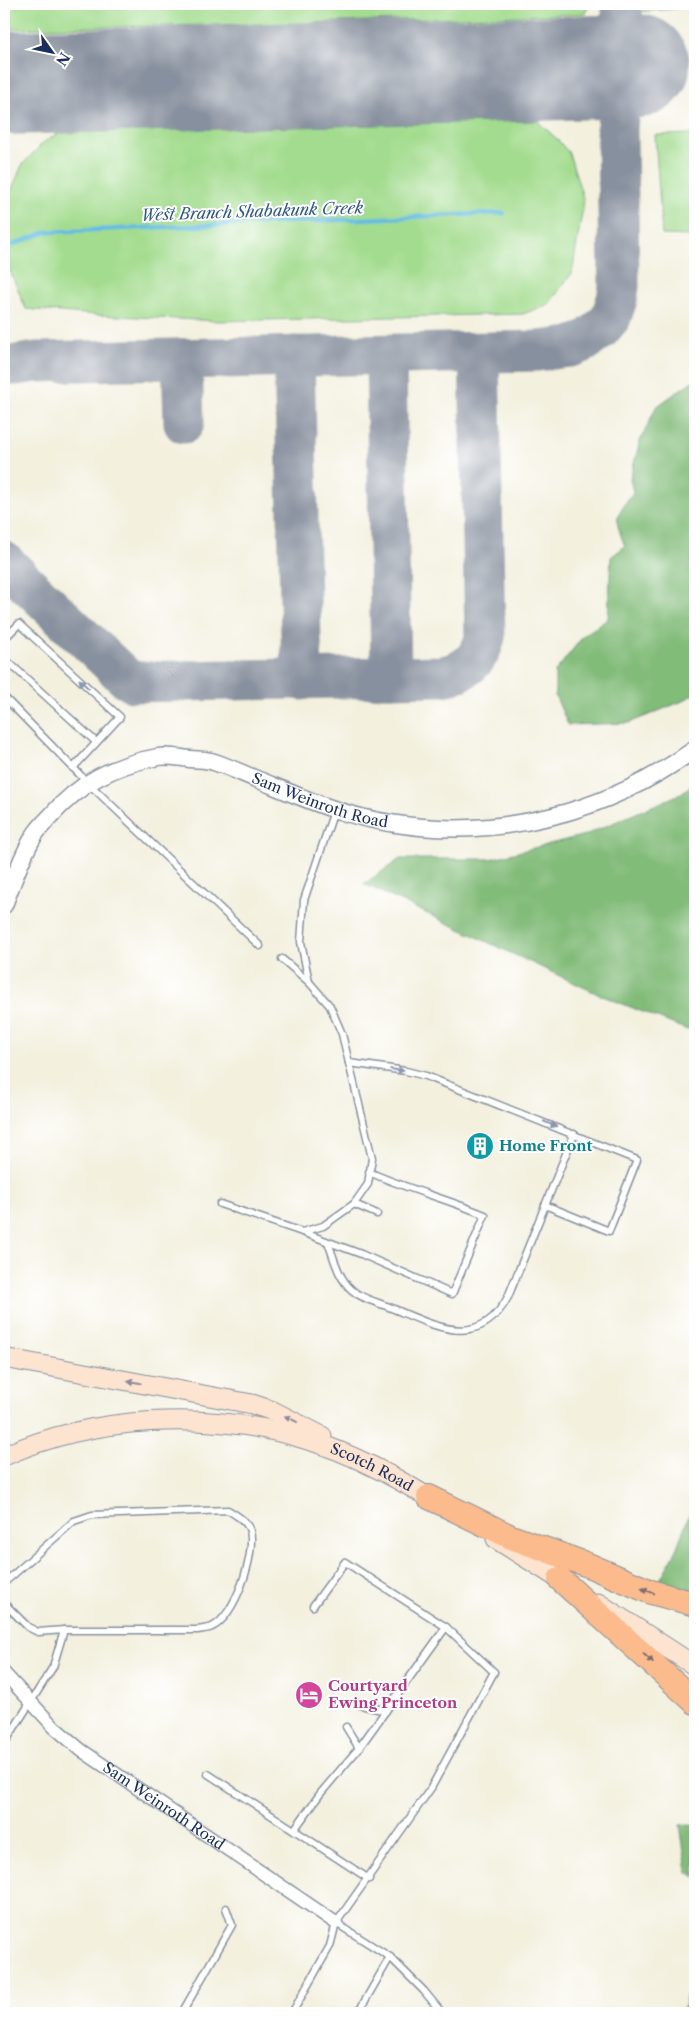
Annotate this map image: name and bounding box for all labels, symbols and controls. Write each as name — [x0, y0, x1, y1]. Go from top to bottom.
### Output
north arrow — [28, 28, 78, 78]
text: N — [52, 49, 74, 69]
water label: West Branch Shabakunk Creek — [140, 197, 364, 225]
one-way arrow — [78, 678, 90, 690]
street label: Sam Weinroth Road — [249, 768, 390, 832]
one-way arrow — [390, 1066, 406, 1074]
one-way arrow — [543, 1120, 558, 1128]
building icon: Home Front — [465, 1131, 495, 1161]
place label: Home Front — [499, 1136, 593, 1155]
one-way arrow — [125, 1377, 141, 1385]
one-way arrow — [284, 1415, 298, 1423]
street label: Scotch Road — [328, 1439, 417, 1495]
one-way arrow — [641, 1586, 656, 1594]
one-way arrow — [642, 1652, 654, 1664]
place label: Courtyard Ewing Princeton — [328, 1676, 458, 1712]
hotel icon: Courtyard Ewing Princeton — [294, 1680, 324, 1710]
street label: Sam Weinroth Road — [100, 1758, 228, 1854]

